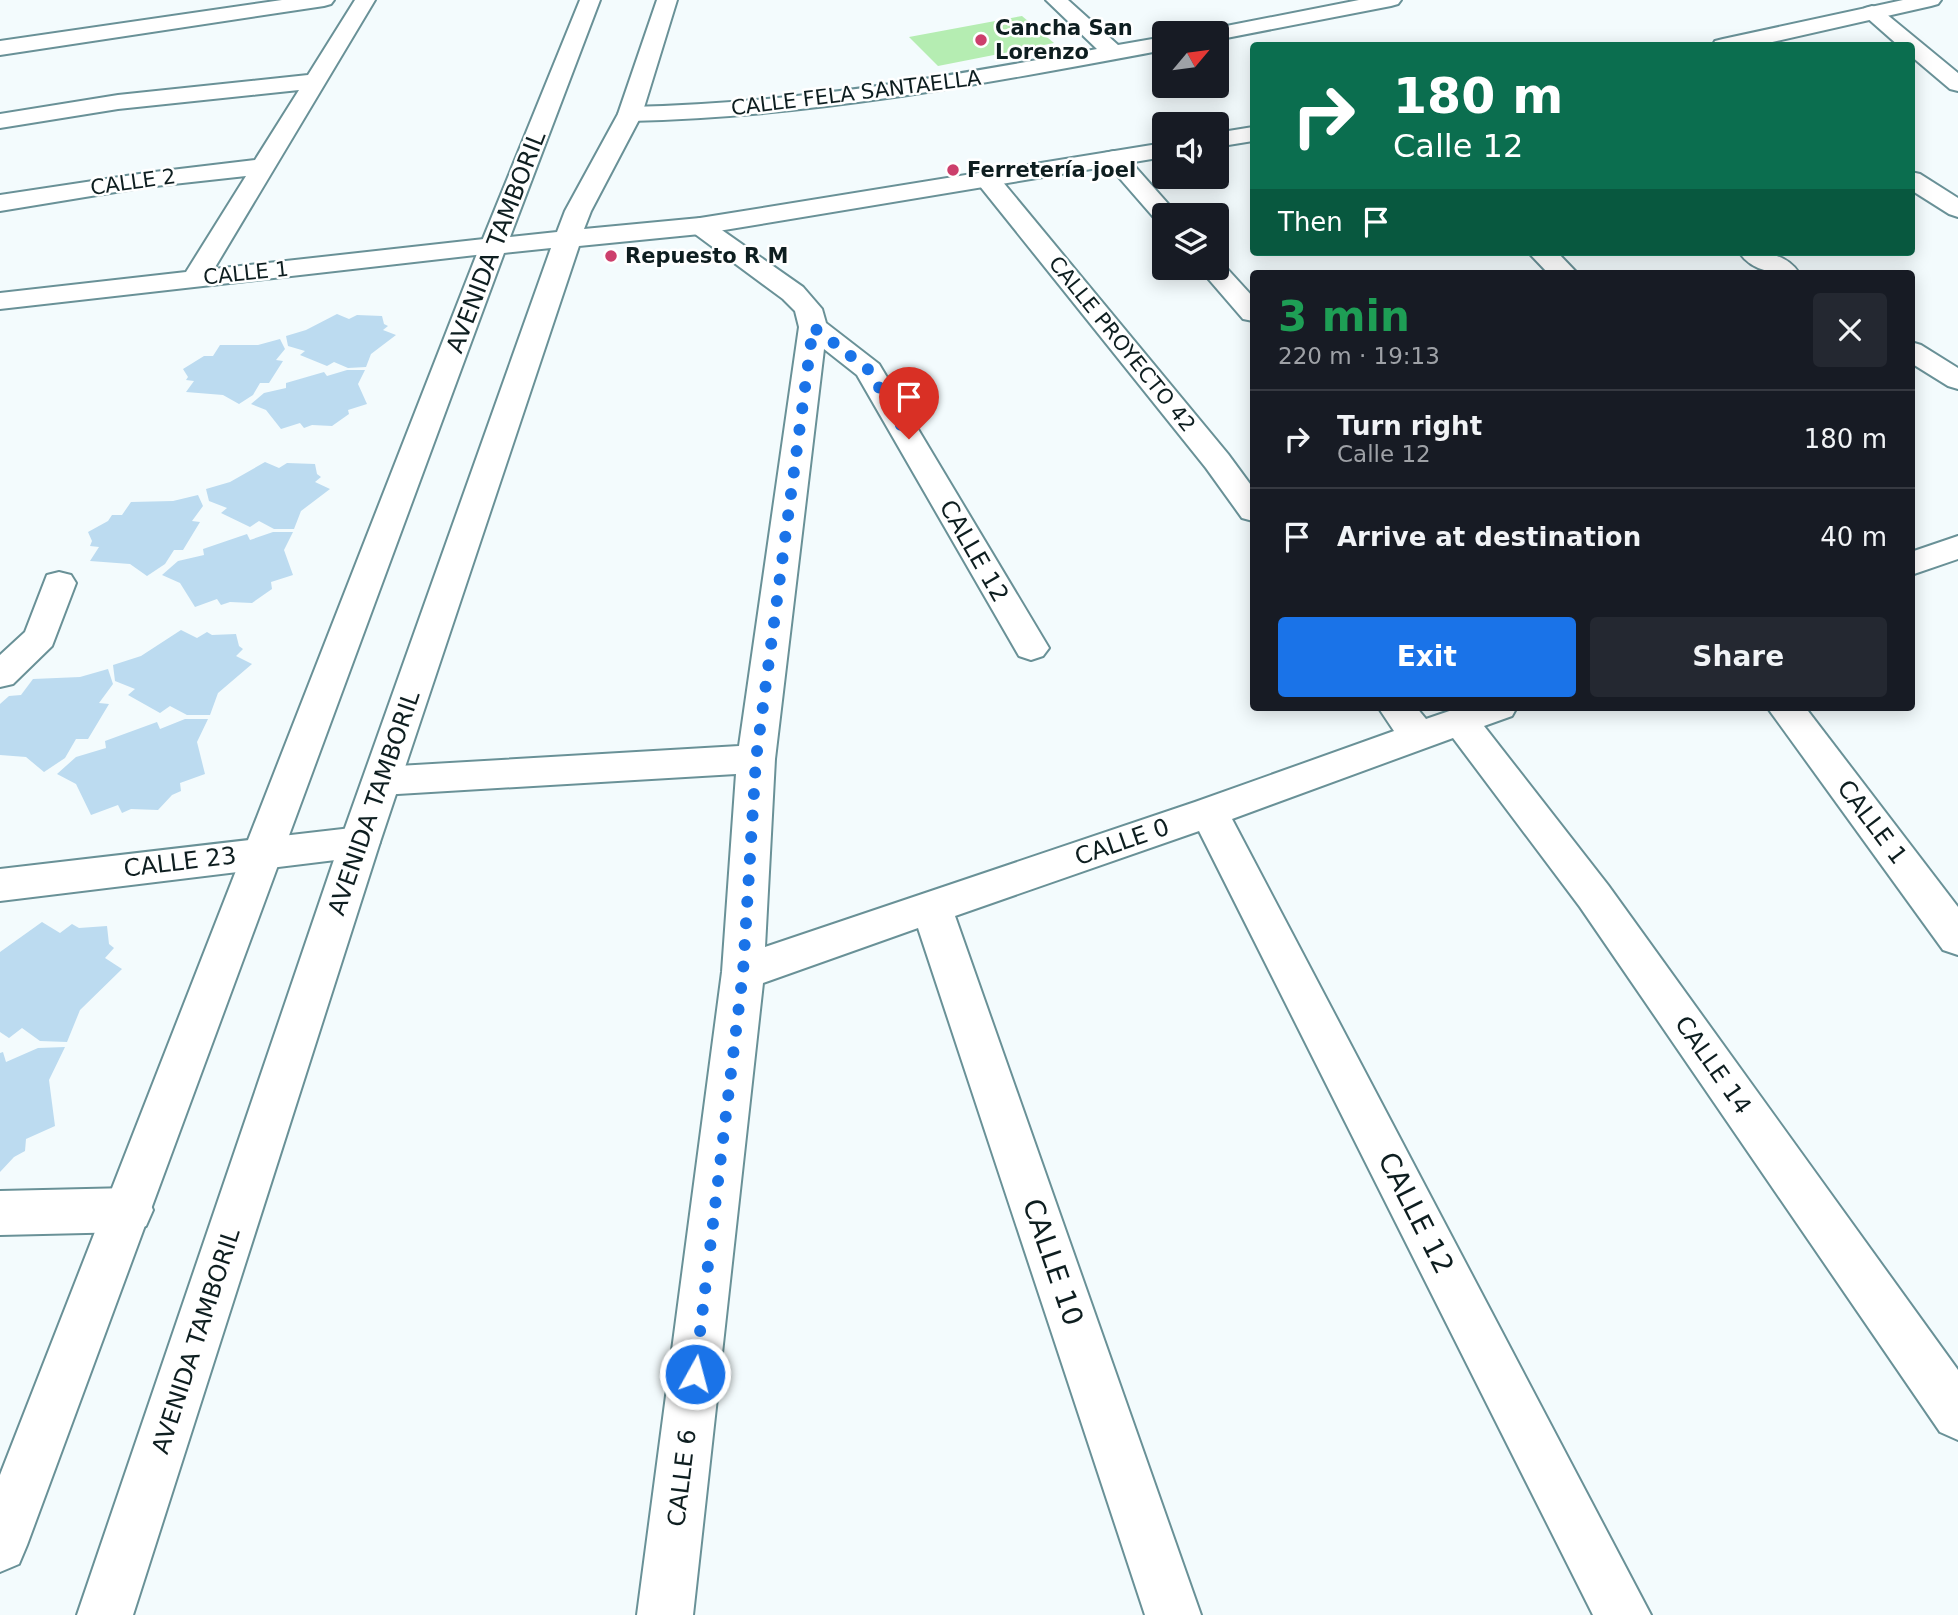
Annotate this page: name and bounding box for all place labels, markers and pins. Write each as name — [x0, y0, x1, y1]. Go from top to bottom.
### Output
place label: Cancha San Lorenzo — [995, 16, 1133, 64]
marker: Cancha San Lorenzo — [973, 32, 989, 48]
place label: Ferretería joel — [967, 158, 1136, 182]
marker: Ferretería joel — [945, 162, 961, 178]
place label: Repuesto R M — [625, 244, 788, 268]
marker: Repuesto R M — [603, 248, 619, 264]
pin — [879, 367, 939, 439]

